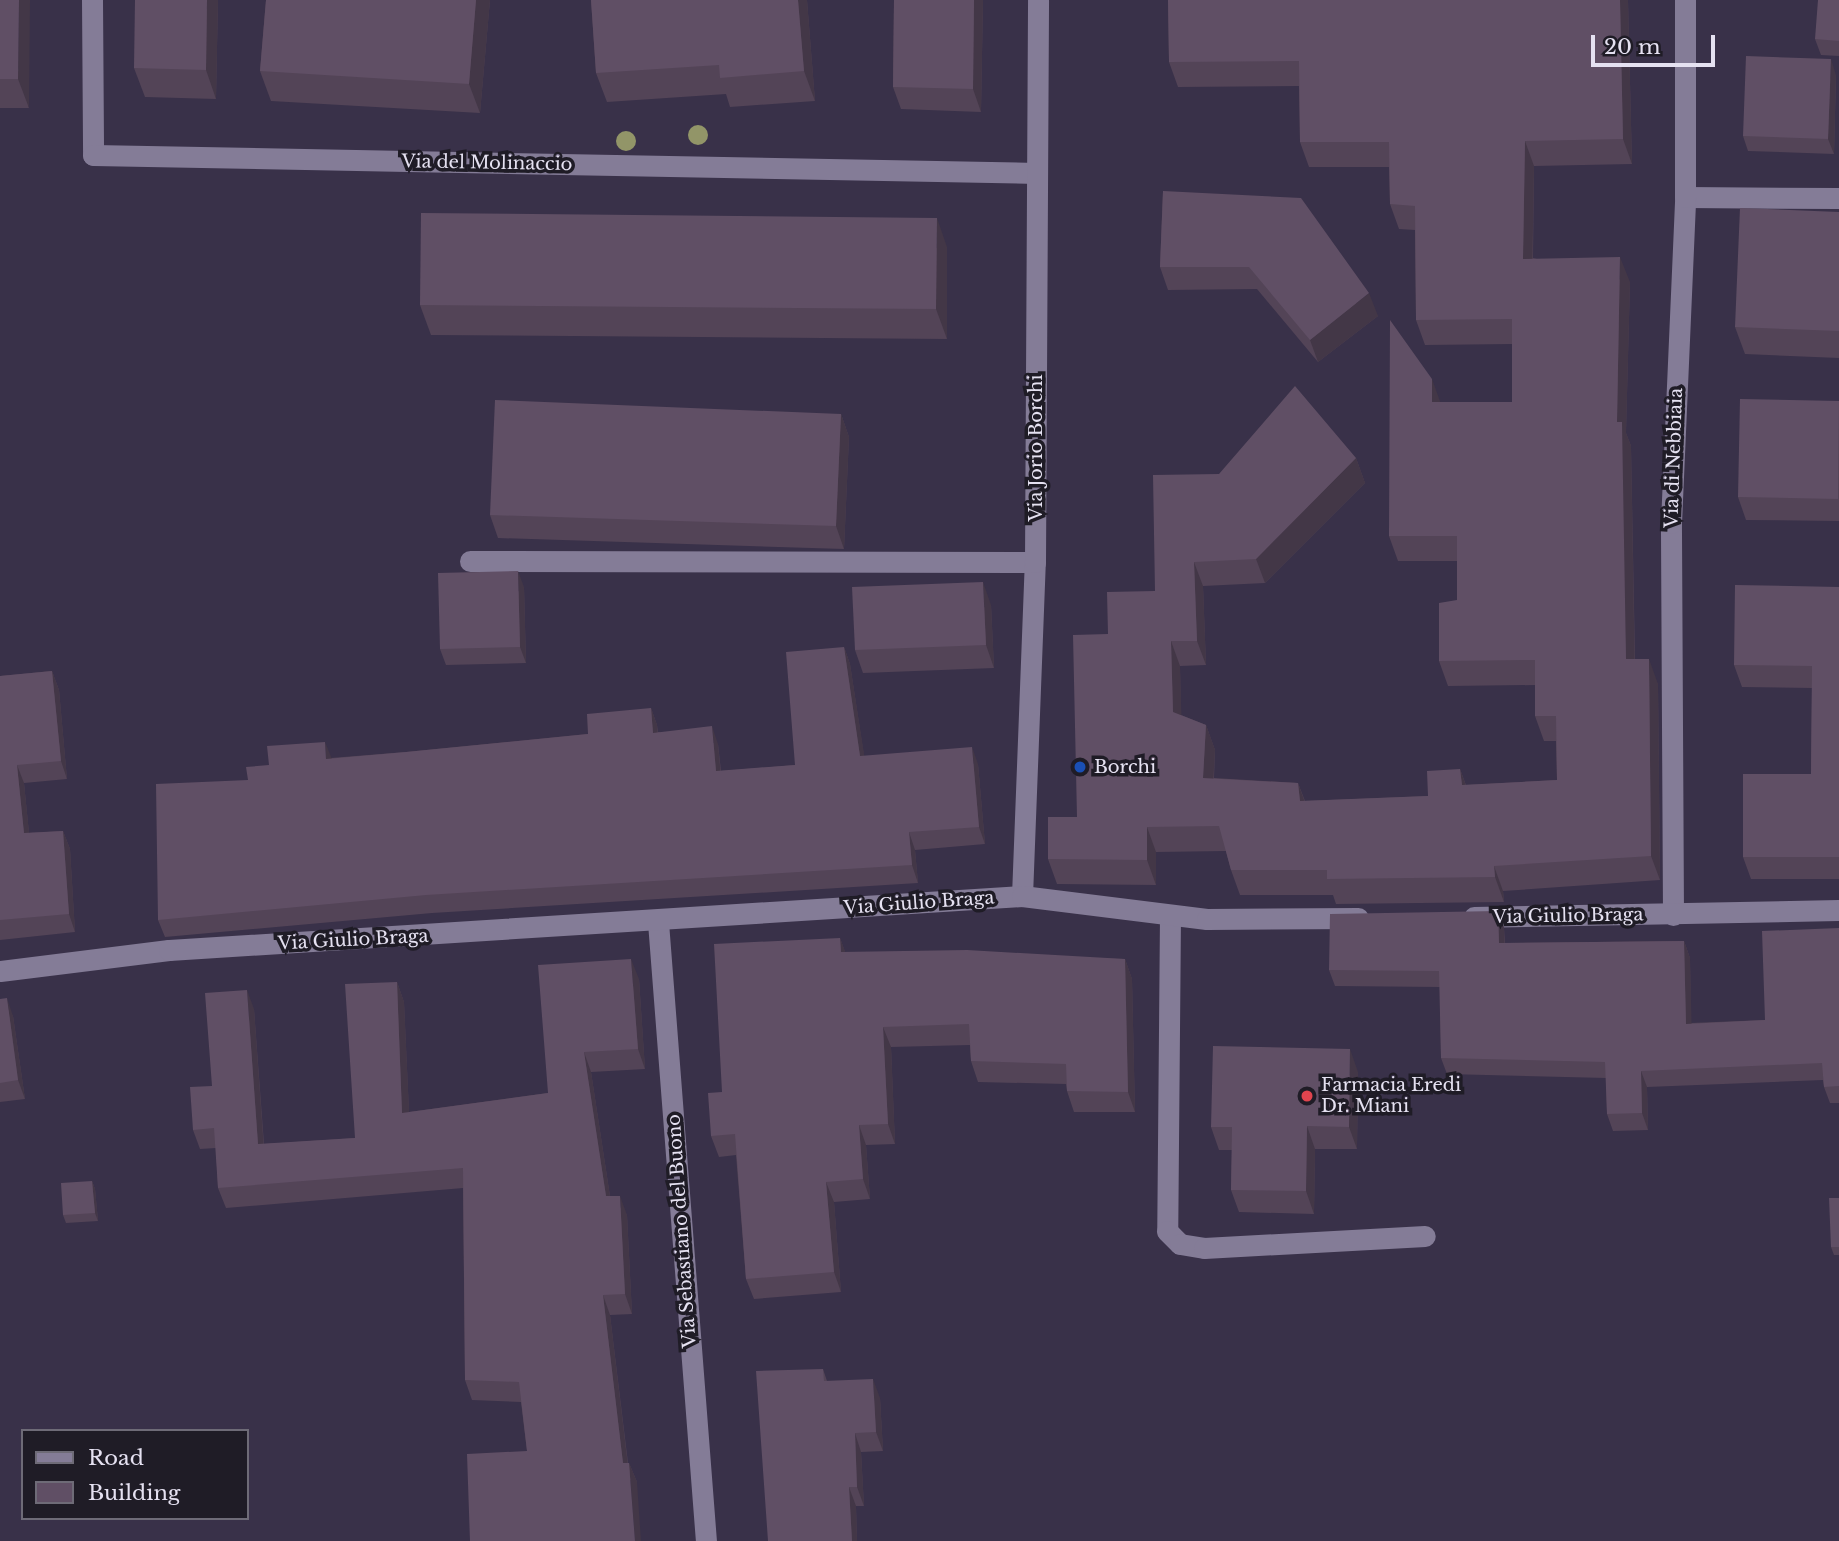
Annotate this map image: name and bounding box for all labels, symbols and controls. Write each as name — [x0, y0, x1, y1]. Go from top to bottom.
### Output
scale bar — [1594, 21, 1718, 65]
text: 20 m — [1604, 34, 1661, 60]
street label: Via del Molinaccio — [401, 151, 573, 175]
street label: Via Jorio Borchi — [1025, 374, 1047, 522]
street label: Via di Nebbiaia — [1661, 387, 1687, 529]
place label: Borchi — [1094, 756, 1156, 778]
marker: Borchi — [1072, 759, 1088, 775]
street label: Via Giulio Braga — [843, 887, 995, 919]
street label: Via Giulio Braga — [1492, 904, 1644, 928]
street label: Via Giulio Braga — [277, 925, 429, 955]
place label: Farmacia Eredi Dr. Miani — [1321, 1075, 1461, 1118]
marker: Farmacia Eredi Dr. Miani — [1299, 1088, 1315, 1104]
street label: Via Sebastiano del Buono — [663, 1113, 701, 1349]
legend — [21, 1429, 248, 1520]
text: Road — [88, 1445, 144, 1471]
text: Building — [88, 1480, 180, 1506]

